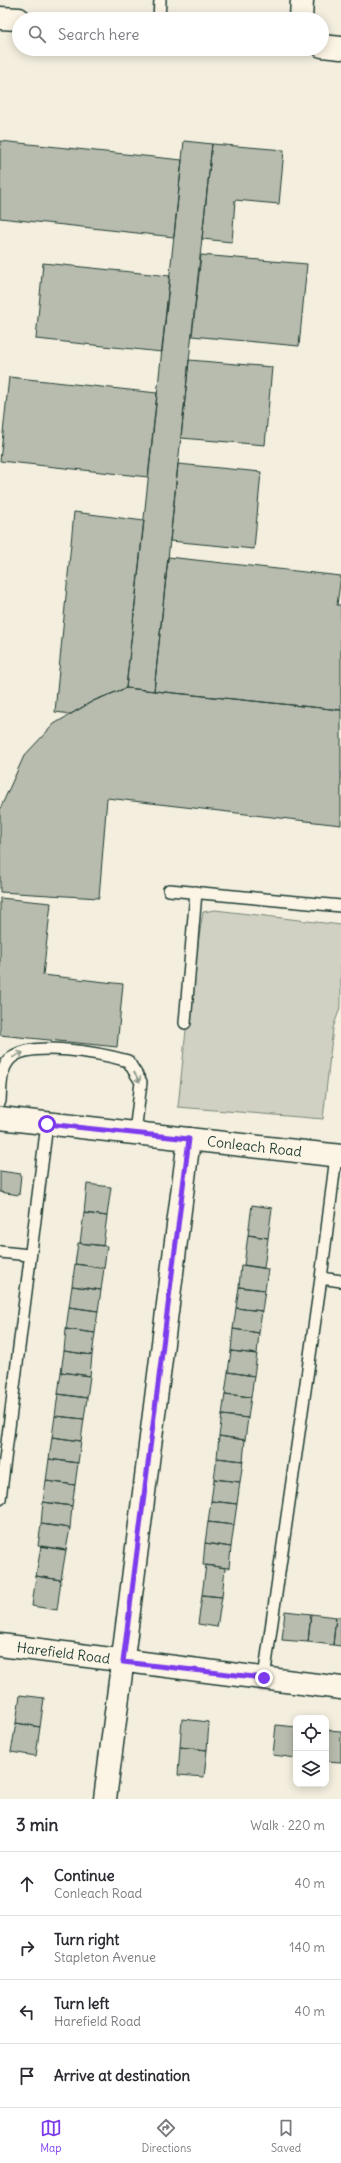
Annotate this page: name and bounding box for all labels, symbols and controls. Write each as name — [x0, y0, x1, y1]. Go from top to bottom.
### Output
search box — [12, 12, 329, 56]
icon: search — [26, 23, 48, 45]
text: Search here — [58, 25, 139, 44]
one-way arrow — [12, 1051, 24, 1058]
one-way arrow — [134, 1071, 142, 1083]
route start — [38, 1115, 56, 1133]
street label: Conleach Road — [206, 1132, 303, 1161]
street label: Harefield Road — [16, 1638, 111, 1668]
route end — [255, 1669, 273, 1687]
map controls — [293, 1715, 329, 1787]
button: locate — [293, 1715, 329, 1751]
button: layers — [293, 1751, 329, 1787]
text: 3 min — [16, 1814, 58, 1836]
text: Walk · 220 m — [250, 1817, 325, 1834]
text: Continue — [54, 1866, 115, 1885]
icon: ahead — [16, 1873, 38, 1895]
text: 40 m — [294, 1875, 325, 1892]
text: Conleach Road — [54, 1885, 142, 1902]
text: Turn right — [54, 1930, 119, 1949]
icon: right — [16, 1937, 38, 1959]
text: 140 m — [289, 1939, 325, 1956]
text: Stapleton Avenue — [54, 1949, 156, 1966]
text: Turn left — [54, 1994, 109, 2013]
icon: left — [16, 2001, 38, 2023]
text: 40 m — [294, 2003, 325, 2020]
text: Harefield Road — [54, 2013, 141, 2030]
icon: arrive — [16, 2065, 38, 2087]
text: Arrive at destination — [54, 2066, 190, 2085]
tab: Map — [40, 2117, 62, 2155]
tab: Directions — [142, 2117, 191, 2155]
tab: Saved — [271, 2117, 301, 2155]

